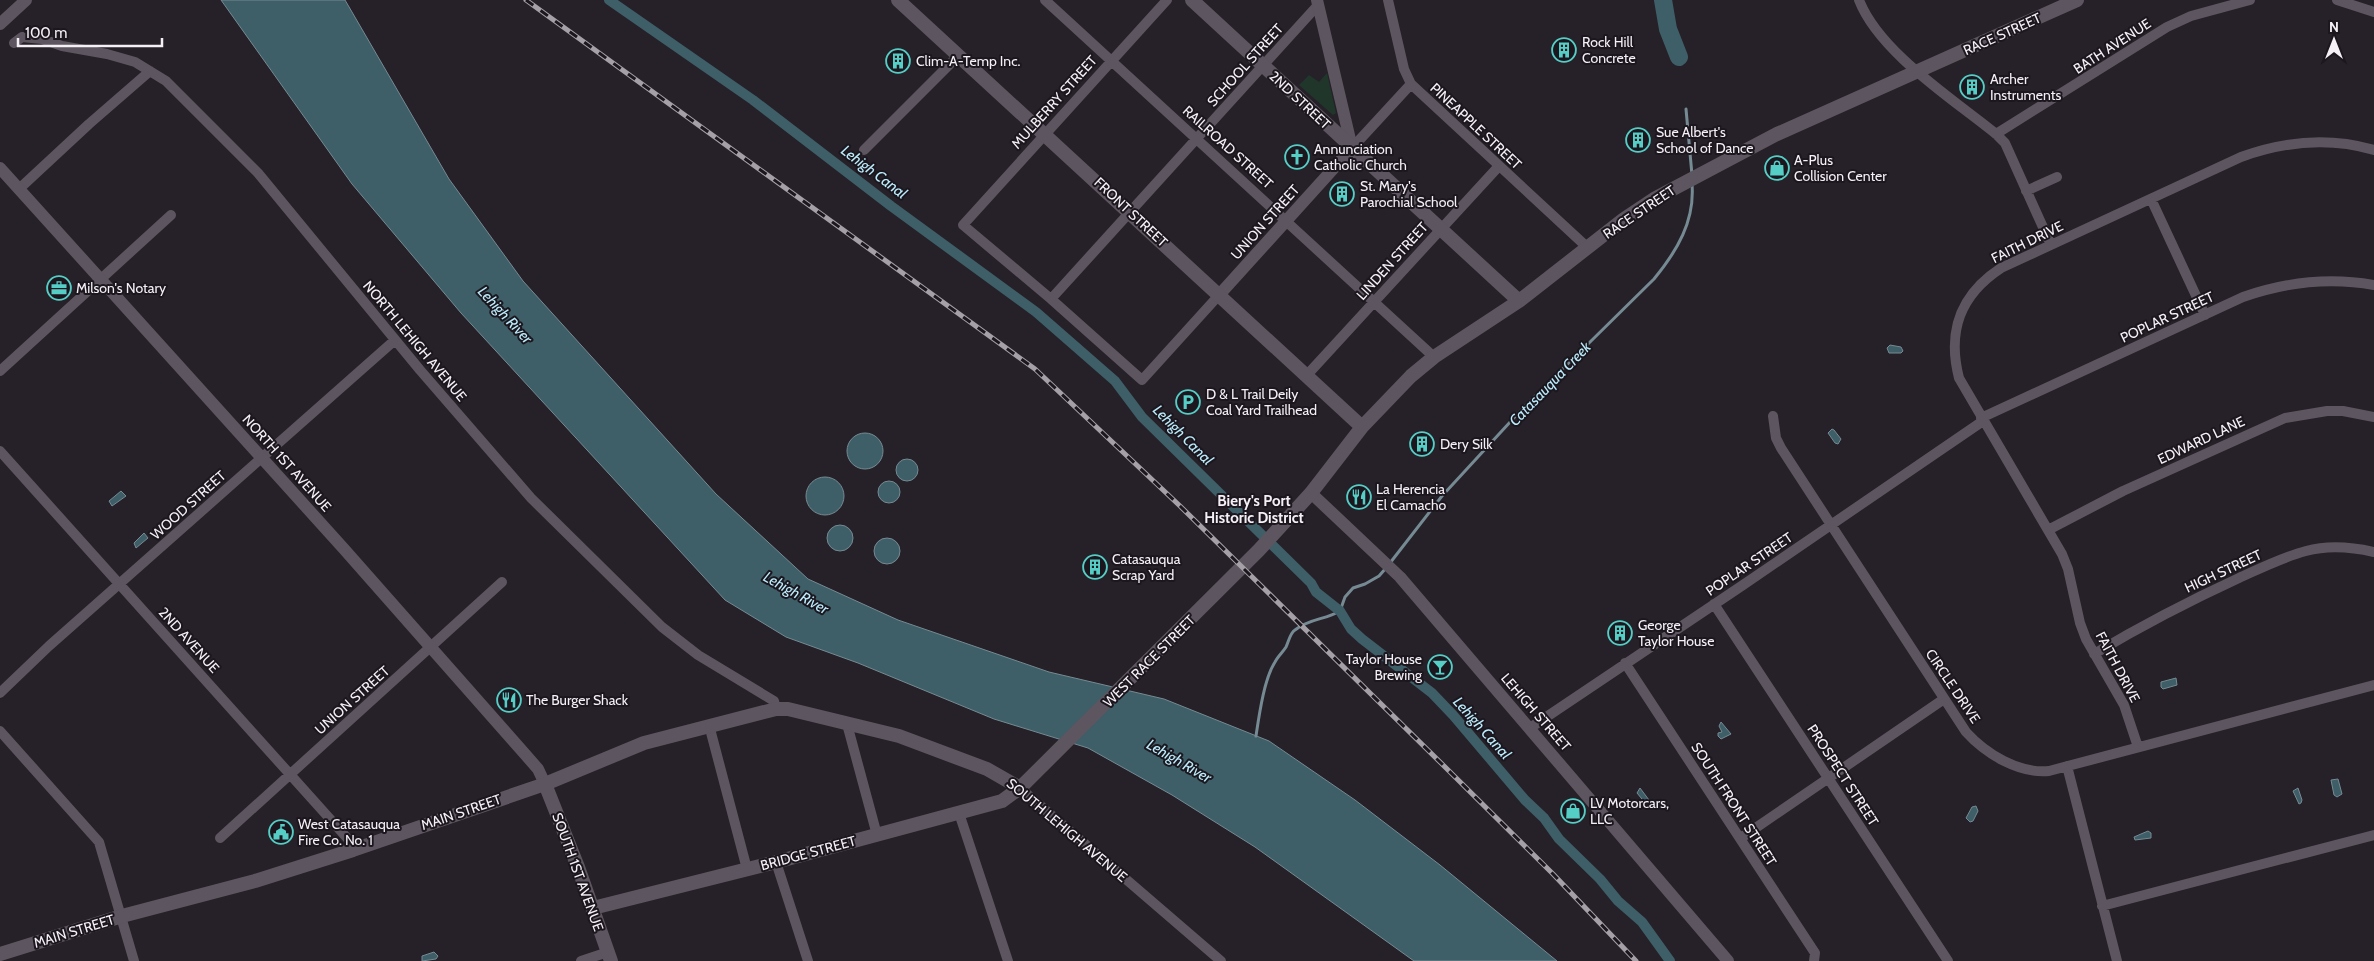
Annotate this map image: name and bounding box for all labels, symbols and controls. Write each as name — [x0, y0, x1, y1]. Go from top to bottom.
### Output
street label: RACE STREET — [1960, 9, 2044, 59]
street label: BATH AVENUE — [2070, 14, 2154, 78]
scale bar — [18, 15, 161, 47]
north arrow — [2309, 15, 2359, 65]
text: N — [2329, 18, 2339, 36]
street label: SCHOOL STREET — [1203, 19, 1287, 110]
text: 100 m — [25, 24, 67, 42]
place label: Rock Hill Concrete — [1582, 33, 1636, 67]
building icon: Rock Hill Concrete — [1551, 37, 1577, 63]
building icon: Clim-A-Temp Inc. — [885, 48, 911, 74]
street label: MULBERRY STREET — [1007, 51, 1101, 152]
place label: Clim-A-Temp Inc. — [916, 52, 1020, 70]
street label: 2ND STREET — [1265, 67, 1335, 133]
place label: Archer Instruments — [1990, 70, 2061, 104]
building icon: Archer Instruments — [1959, 74, 1985, 100]
street label: PINEAPPLE STREET — [1426, 79, 1526, 173]
street label: RAILROAD STREET — [1179, 102, 1277, 193]
place label: Sue Albert's School of Dance — [1656, 123, 1753, 157]
building icon: Sue Albert's School of Dance — [1625, 127, 1651, 153]
place label: Annunciation Catholic Church — [1314, 140, 1407, 174]
water label: Lehigh Canal — [838, 141, 911, 203]
church icon: Annunciation Catholic Church — [1284, 144, 1310, 170]
place label: A-Plus Collision Center — [1794, 151, 1887, 185]
shop icon: A-Plus Collision Center — [1764, 155, 1790, 181]
street label: FRONT STREET — [1090, 173, 1172, 251]
place label: St. Mary's Parochial School — [1360, 177, 1458, 211]
street label: UNION STREET — [1227, 181, 1304, 263]
building icon: St. Mary's Parochial School — [1329, 181, 1355, 207]
street label: RACE STREET — [1599, 181, 1679, 243]
street label: FAITH DRIVE — [1988, 217, 2066, 267]
street label: LINDEN STREET — [1352, 218, 1432, 304]
office icon: Milson's Notary — [46, 275, 72, 301]
street label: NORTH LEHIGH AVENUE — [359, 277, 471, 405]
place label: Milson's Notary — [76, 279, 166, 297]
water label: Lehigh River — [474, 283, 537, 348]
street label: POPLAR STREET — [2117, 287, 2217, 347]
water label: Catasauqua Creek — [1505, 338, 1595, 430]
place label: D & L Trail Deily Coal Yard Trailhead — [1206, 385, 1317, 419]
parking icon: D & L Trail Deily Coal Yard Trailhead — [1175, 389, 1201, 415]
water label: Lehigh Canal — [1149, 401, 1217, 469]
street label: NORTH 1ST AVENUE — [239, 411, 336, 516]
street label: EDWARD LANE — [2155, 412, 2248, 468]
building icon: Dery Silk — [1409, 431, 1435, 457]
place label: Dery Silk — [1440, 435, 1493, 453]
street label: WOOD STREET — [147, 466, 230, 544]
place label: La Herencia El Camacho — [1376, 480, 1446, 514]
restaurant icon: La Herencia El Camacho — [1346, 484, 1372, 510]
district label: Biery's Port Historic District — [1204, 492, 1304, 527]
street label: POPLAR STREET — [1702, 528, 1796, 600]
street label: HIGH STREET — [2182, 545, 2265, 597]
place label: Catasauqua Scrap Yard — [1112, 550, 1181, 584]
building icon: Catasauqua Scrap Yard — [1082, 554, 1108, 580]
water label: Lehigh River — [760, 568, 833, 619]
street label: 2ND AVENUE — [155, 603, 223, 677]
street label: WEST RACE STREET — [1099, 611, 1199, 711]
place label: George Taylor House — [1638, 616, 1714, 650]
building icon: George Taylor House — [1607, 620, 1633, 646]
street label: FAITH DRIVE — [2092, 628, 2144, 706]
street label: CIRCLE DRIVE — [1922, 645, 1985, 727]
place label: Taylor House Brewing — [1346, 650, 1423, 684]
bar icon: Taylor House Brewing — [1427, 654, 1453, 680]
street label: UNION STREET — [311, 661, 393, 738]
street label: LEHIGH STREET — [1497, 669, 1575, 755]
restaurant icon: The Burger Shack — [496, 687, 522, 713]
place label: The Burger Shack — [526, 691, 629, 709]
water label: Lehigh Canal — [1449, 693, 1515, 763]
street label: PROSPECT STREET — [1804, 721, 1883, 830]
water label: Lehigh River — [1144, 735, 1216, 787]
street label: SOUTH FRONT STREET — [1687, 739, 1781, 870]
street label: SOUTH LEHIGH AVENUE — [1003, 774, 1131, 886]
street label: MAIN STREET — [419, 790, 504, 834]
place label: LV Motorcars, LLC — [1590, 794, 1669, 828]
shop icon: LV Motorcars, LLC — [1560, 798, 1586, 824]
street label: SOUTH 1ST AVENUE — [548, 810, 608, 934]
place label: West Catasauqua Fire Co. No. 1 — [298, 815, 400, 849]
public building icon: West Catasauqua Fire Co. No. 1 — [268, 819, 294, 845]
street label: BRIDGE STREET — [758, 831, 858, 874]
street label: MAIN STREET — [31, 910, 117, 952]

